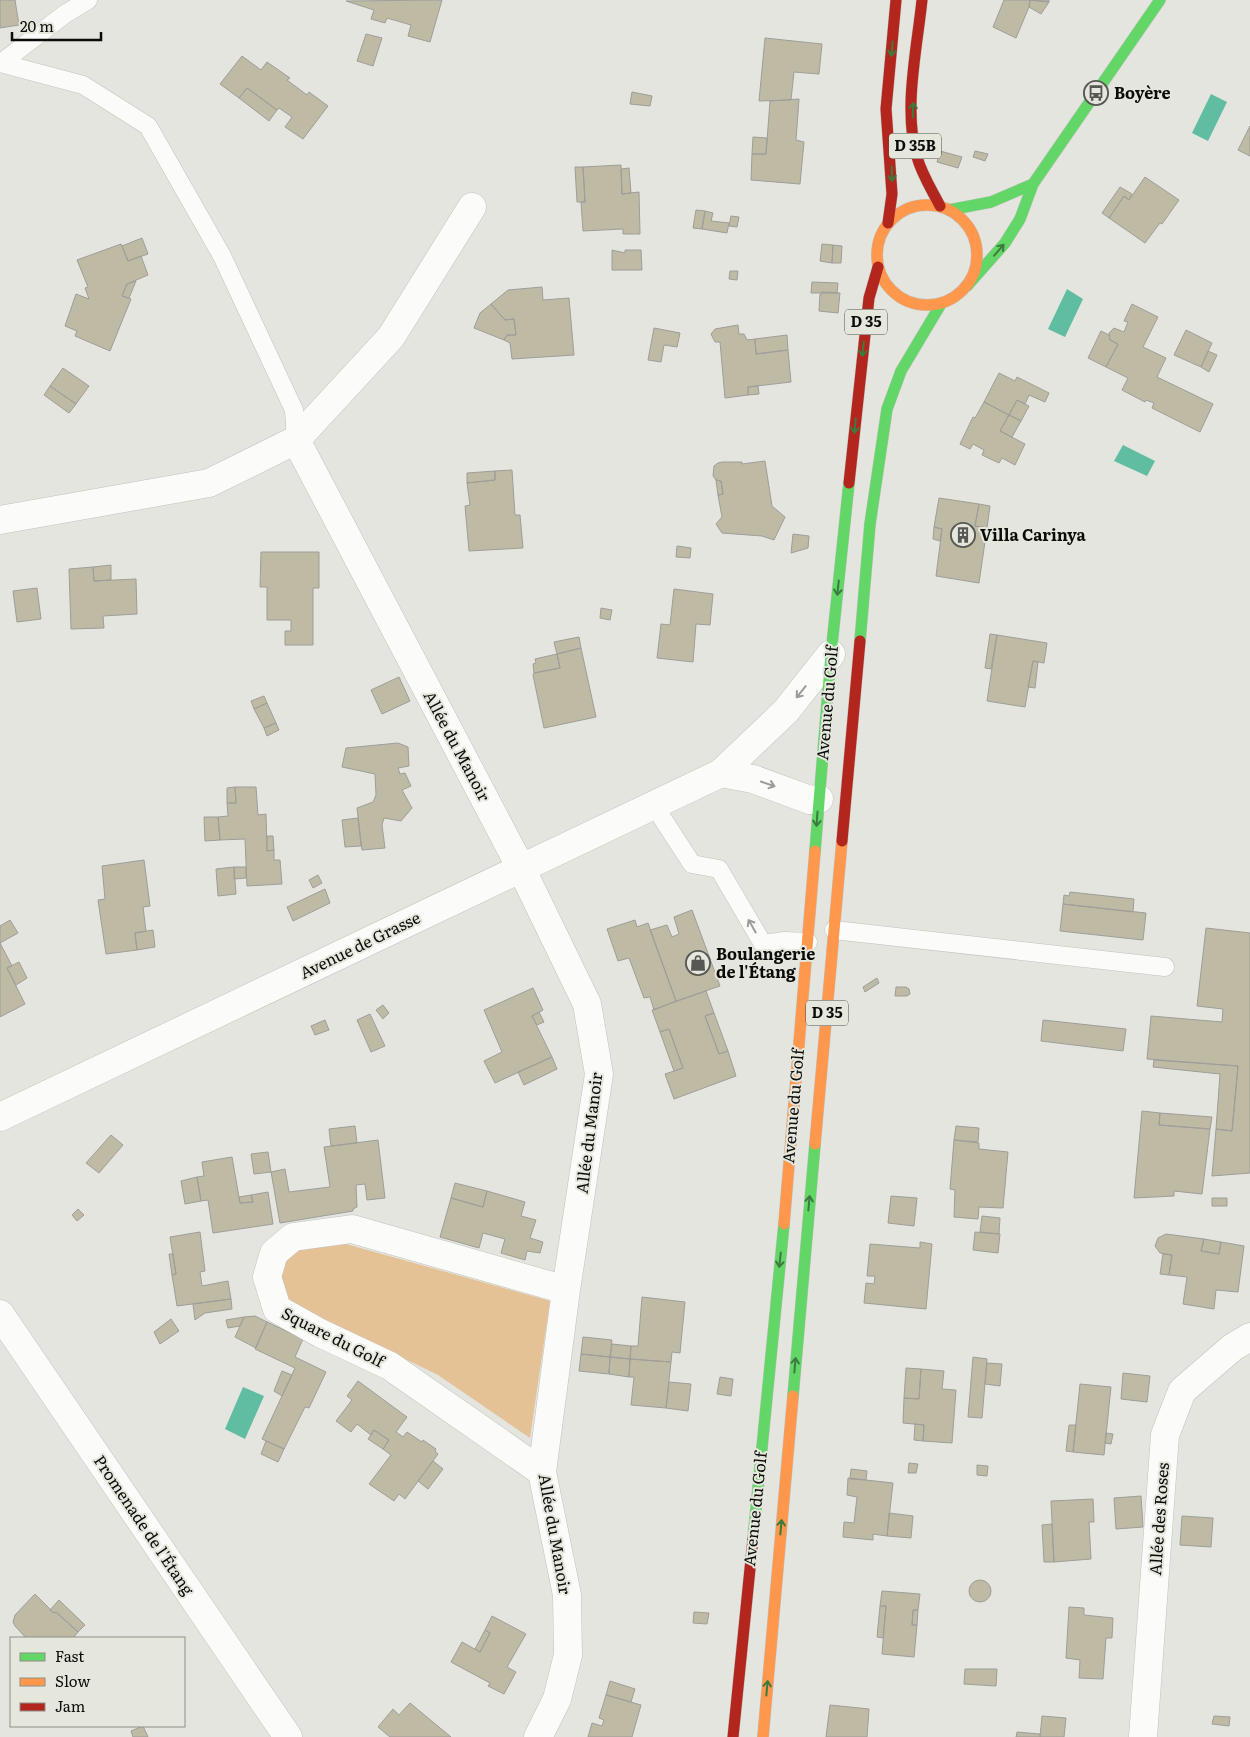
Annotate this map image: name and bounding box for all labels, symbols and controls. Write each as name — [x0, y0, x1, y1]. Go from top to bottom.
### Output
scale bar — [12, 10, 101, 42]
text: 20 m — [20, 14, 54, 37]
one-way arrow — [887, 40, 896, 56]
bus stop icon: Boyère — [1083, 80, 1109, 106]
place label: Boyère — [1114, 80, 1171, 104]
one-way arrow — [908, 103, 918, 119]
road number: D 35B — [889, 134, 941, 158]
one-way arrow — [887, 166, 896, 182]
one-way arrow — [993, 243, 1005, 256]
road number: D 35 — [845, 310, 887, 334]
one-way arrow — [858, 341, 868, 357]
one-way arrow — [850, 418, 860, 434]
building icon: Villa Carinya — [950, 522, 976, 548]
place label: Villa Carinya — [980, 522, 1087, 546]
one-way arrow — [833, 579, 843, 595]
street label: Avenue du Golf — [809, 643, 843, 761]
one-way arrow — [795, 685, 806, 698]
street label: Allée du Manoir — [419, 686, 497, 805]
one-way arrow — [760, 780, 776, 790]
one-way arrow — [813, 811, 822, 827]
street label: Avenue de Grasse — [295, 905, 424, 984]
one-way arrow — [747, 919, 757, 933]
place label: Boulangerie de l'Étang — [716, 941, 815, 983]
shop icon: Boulangerie de l'Étang — [685, 950, 711, 976]
road number: D 35 — [806, 1000, 848, 1026]
street label: Avenue du Golf — [775, 1046, 809, 1164]
street label: Allée du Manoir — [569, 1070, 607, 1195]
one-way arrow — [805, 1195, 814, 1211]
one-way arrow — [775, 1252, 785, 1268]
street label: Square du Golf — [278, 1300, 390, 1373]
one-way arrow — [791, 1357, 800, 1373]
street label: Avenue du Golf — [736, 1449, 772, 1567]
street label: Promenade de l'Étang — [89, 1450, 201, 1599]
street label: Allée des Roses — [1142, 1462, 1174, 1576]
street label: Allée du Manoir — [534, 1472, 578, 1596]
one-way arrow — [776, 1519, 786, 1535]
legend — [10, 1637, 185, 1727]
text: Fast — [55, 1644, 84, 1667]
text: Slow — [55, 1669, 90, 1692]
one-way arrow — [762, 1681, 772, 1697]
text: Jam — [55, 1694, 86, 1717]

